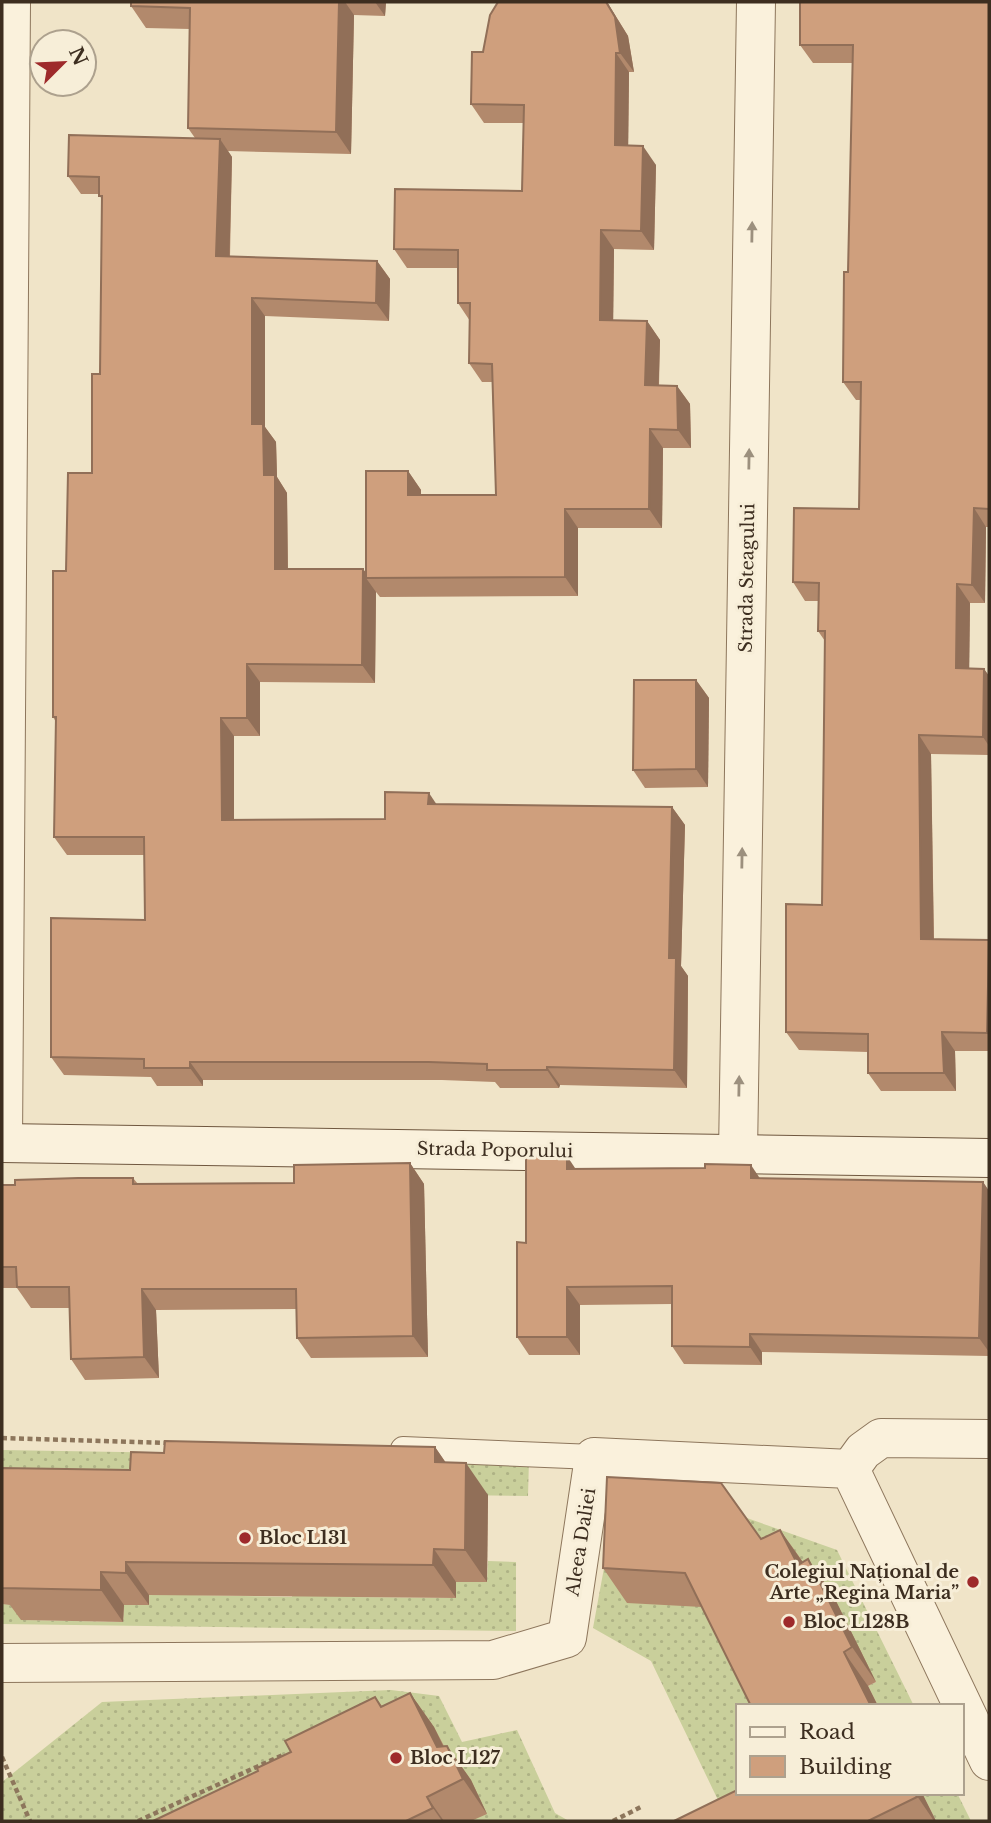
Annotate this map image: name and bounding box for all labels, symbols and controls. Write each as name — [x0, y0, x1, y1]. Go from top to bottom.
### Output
north arrow — [28, 28, 98, 98]
text: N — [64, 43, 92, 69]
one-way arrow — [746, 221, 758, 243]
one-way arrow — [743, 448, 754, 470]
street label: Strada Steagului — [735, 503, 759, 653]
one-way arrow — [737, 847, 748, 869]
one-way arrow — [733, 1075, 745, 1097]
street label: Strada Poporului — [417, 1138, 573, 1162]
street label: Aleea Daliei — [561, 1486, 600, 1599]
place label: Bloc L131 — [259, 1527, 347, 1549]
marker: Bloc L131 — [237, 1530, 253, 1546]
place label: Colegiul Național de Arte „Regina Maria” — [764, 1561, 959, 1604]
marker: Colegiul Național de Arte „Regina Maria” — [965, 1574, 981, 1590]
place label: Bloc L128B — [803, 1611, 909, 1633]
marker: Bloc L128B — [781, 1614, 797, 1630]
legend — [736, 1704, 963, 1795]
text: Road — [799, 1719, 855, 1745]
place label: Bloc L127 — [410, 1747, 501, 1769]
marker: Bloc L127 — [388, 1750, 404, 1766]
text: Building — [799, 1754, 892, 1780]

